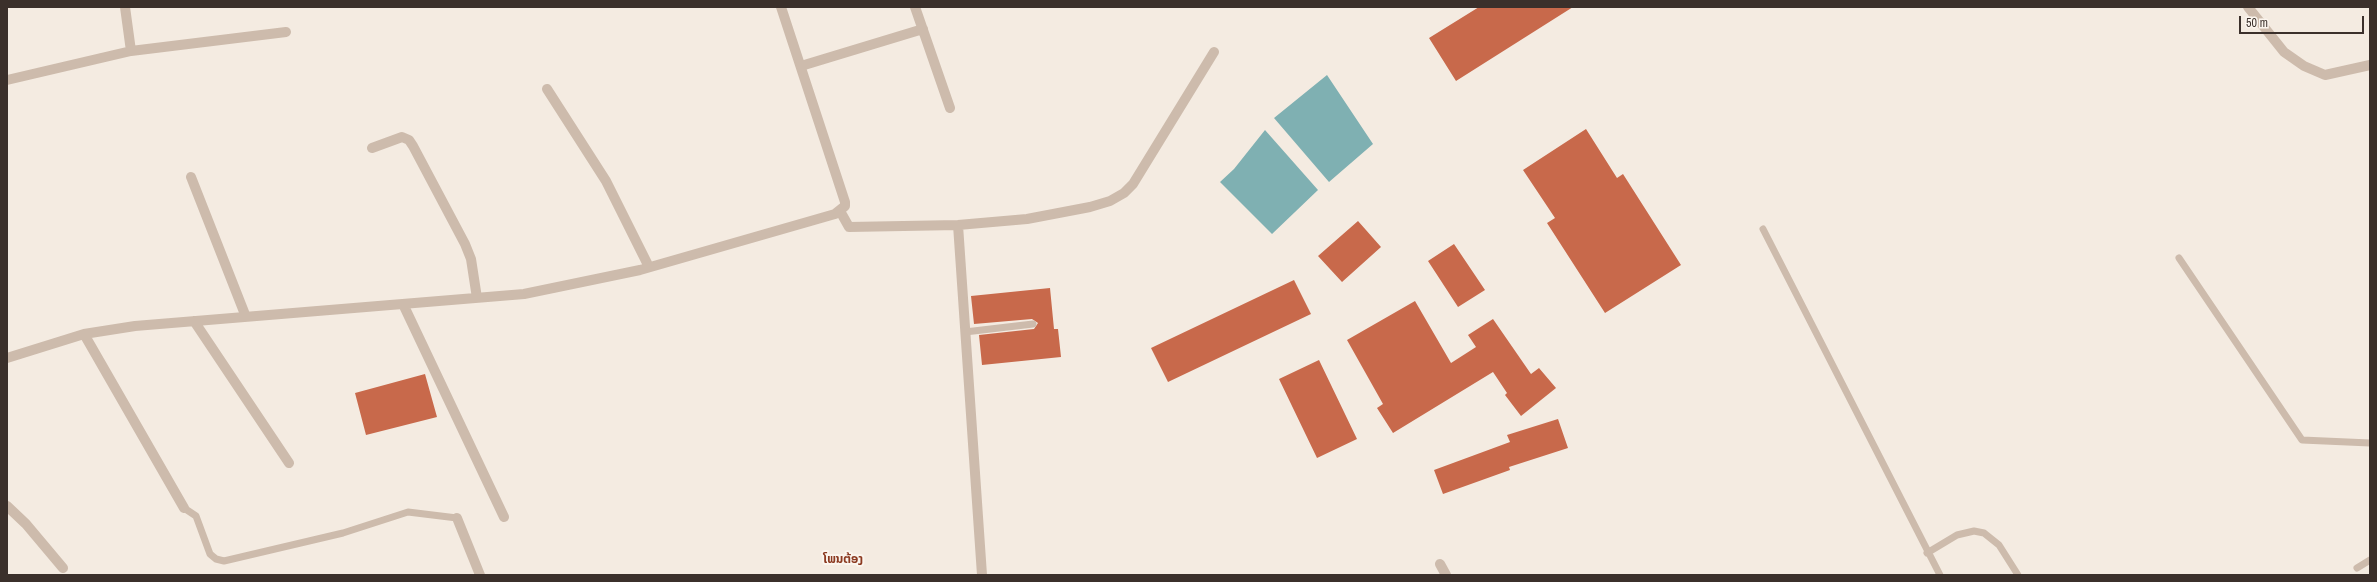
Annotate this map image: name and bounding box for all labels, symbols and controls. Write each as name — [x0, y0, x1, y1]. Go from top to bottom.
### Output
scale bar — [2241, 8, 2366, 34]
text: 50 m — [2246, 15, 2268, 31]
district label: ໂພນຕ້ອງ — [823, 553, 863, 567]

